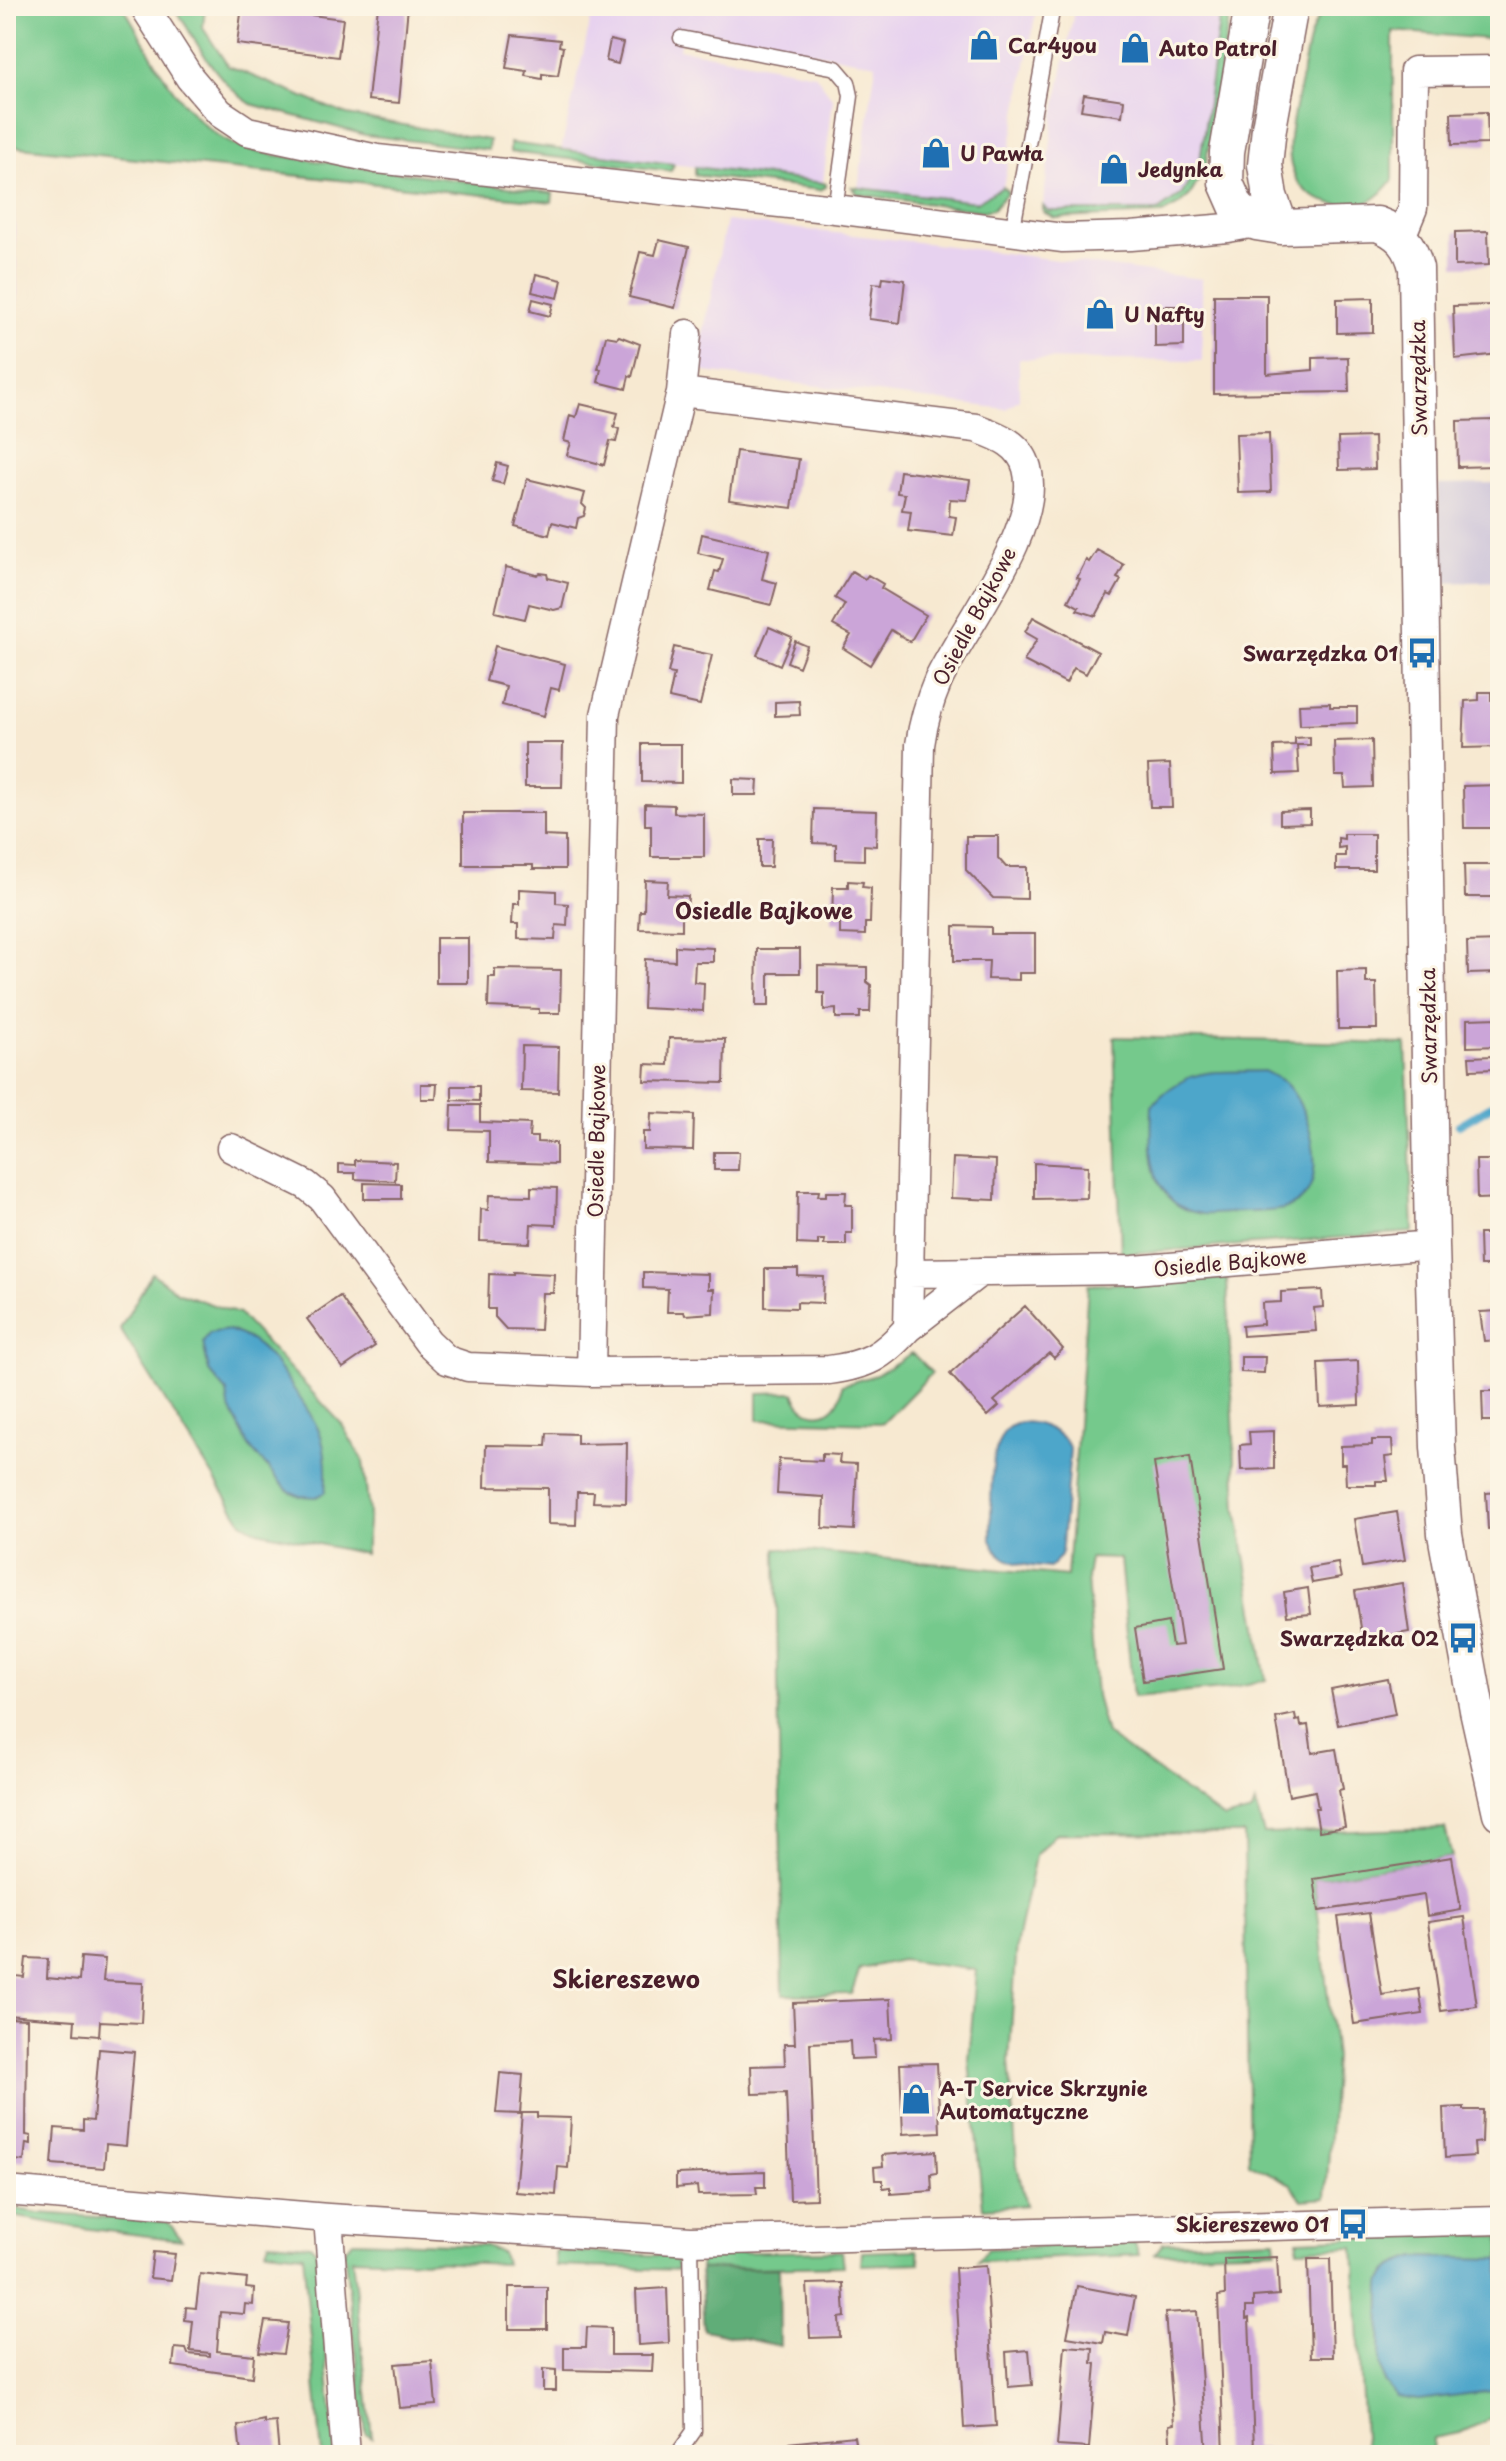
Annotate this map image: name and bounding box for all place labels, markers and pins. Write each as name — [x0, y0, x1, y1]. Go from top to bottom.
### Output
shop icon: Car4you — [967, 28, 1001, 62]
place label: Car4you — [1008, 30, 1097, 60]
shop icon: Auto Patrol — [1118, 31, 1152, 65]
place label: Auto Patrol — [1159, 33, 1277, 63]
shop icon: U Pawła — [919, 136, 953, 170]
place label: U Pawła — [960, 138, 1044, 168]
shop icon: Jedynka — [1097, 152, 1131, 186]
place label: Jedynka — [1138, 154, 1223, 184]
shop icon: U Nafty — [1083, 297, 1117, 331]
place label: U Nafty — [1124, 299, 1205, 329]
bus stop icon: Swarzędzka 01 — [1405, 636, 1439, 670]
place label: Swarzędzka 01 — [1243, 638, 1398, 668]
bus stop icon: Swarzędzka 02 — [1446, 1621, 1480, 1655]
place label: Swarzędzka 02 — [1280, 1623, 1439, 1653]
place label: A-T Service Skrzynie Automatyczne — [940, 2073, 1148, 2126]
shop icon: A-T Service Skrzynie Automatyczne — [899, 2082, 933, 2116]
bus stop icon: Skiereszewo 01 — [1336, 2207, 1370, 2241]
place label: Skiereszewo 01 — [1176, 2209, 1329, 2239]

